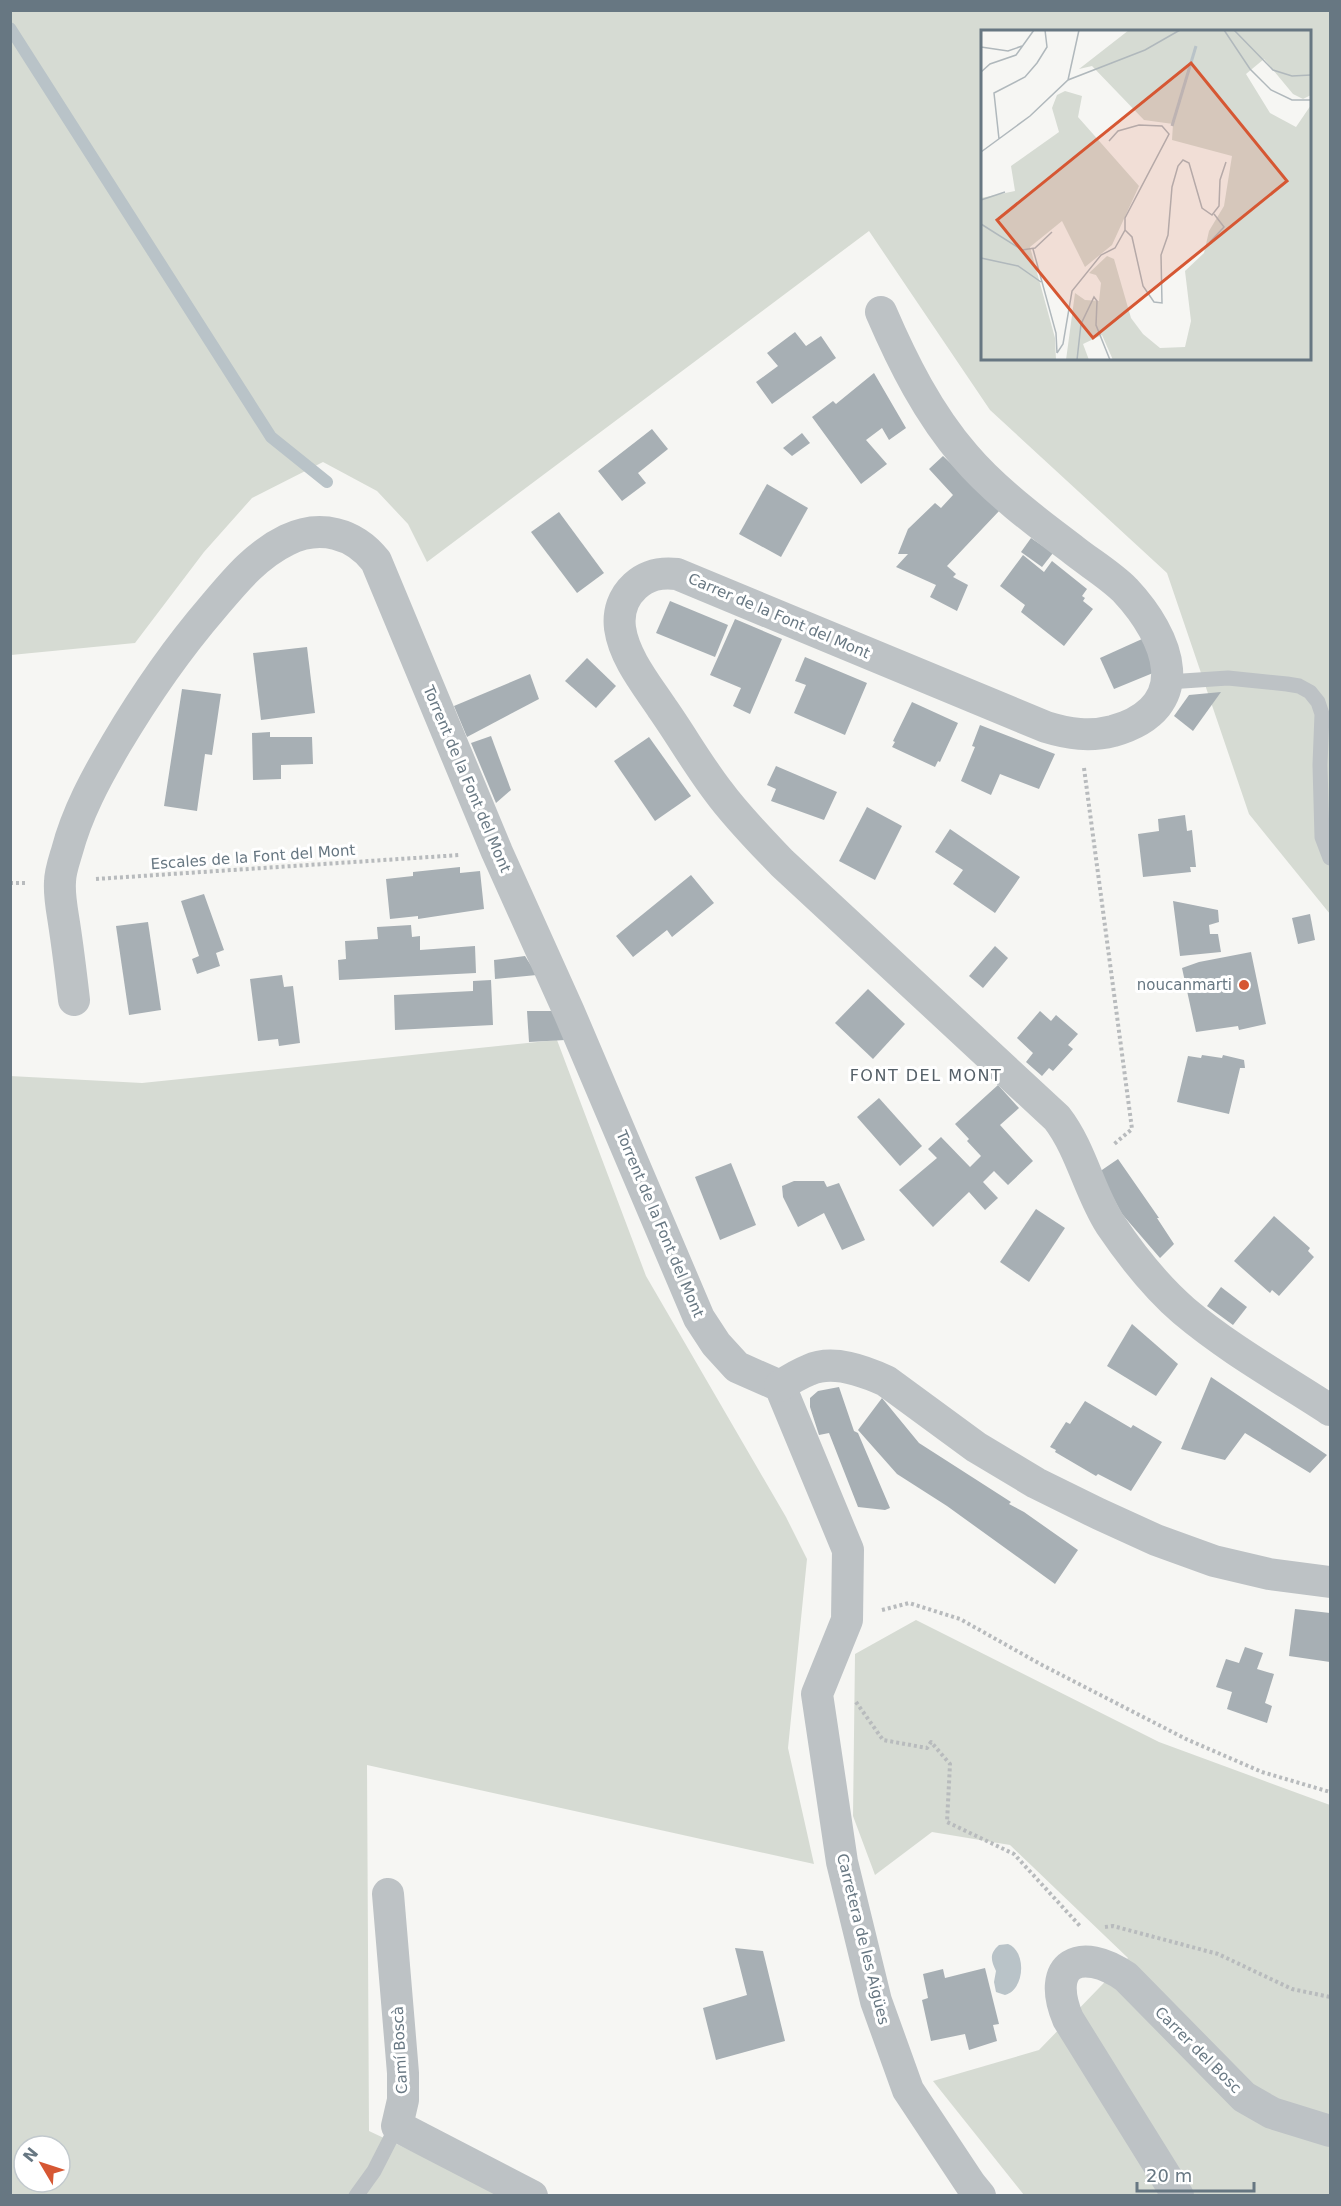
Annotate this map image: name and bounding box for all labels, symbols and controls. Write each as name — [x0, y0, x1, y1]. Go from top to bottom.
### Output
inset map — [981, 30, 1311, 360]
street label: Carrer de la Font del Mont — [685, 569, 873, 663]
street label: Torrent de la Font del Mont — [419, 682, 515, 875]
street label: Escales de la Font del Mont — [150, 841, 356, 873]
place label: noucanmarti — [1137, 976, 1232, 994]
marker: noucanmarti — [1237, 978, 1251, 992]
district label: FONT DEL MONT — [850, 1066, 1002, 1085]
street label: Torrent de la Font del Mont — [612, 1127, 708, 1320]
street label: Carretera de les Aigües — [833, 1851, 893, 2027]
street label: Carrer del Bosc — [1151, 2003, 1245, 2097]
street label: Camí Boscà — [389, 2006, 411, 2094]
north arrow — [12, 2134, 72, 2194]
text: N — [19, 2144, 42, 2166]
scale bar — [1137, 2155, 1254, 2193]
text: 20 m — [1146, 2165, 1192, 2186]

